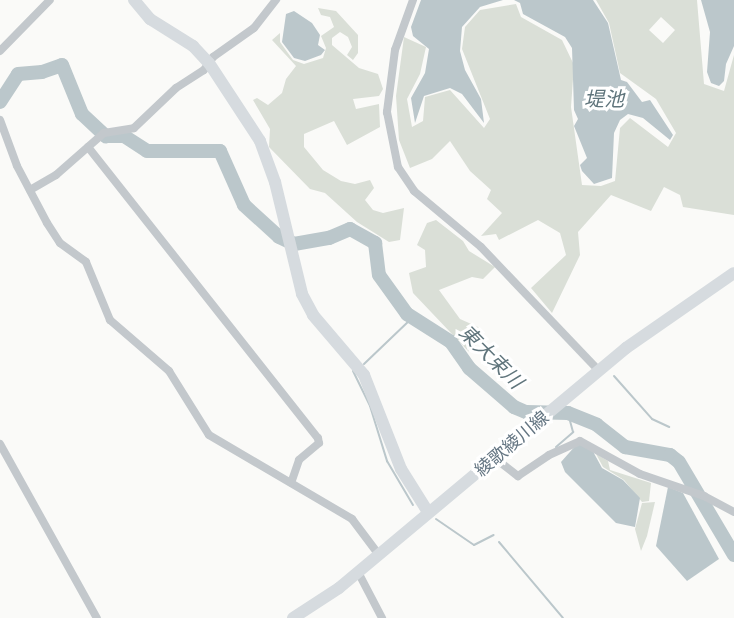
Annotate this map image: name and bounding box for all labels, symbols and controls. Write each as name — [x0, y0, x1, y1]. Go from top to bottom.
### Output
water label: 堤池 — [584, 87, 624, 111]
water label: 東大束川 — [454, 320, 528, 394]
street label: 綾歌綾川線 — [471, 407, 553, 481]

